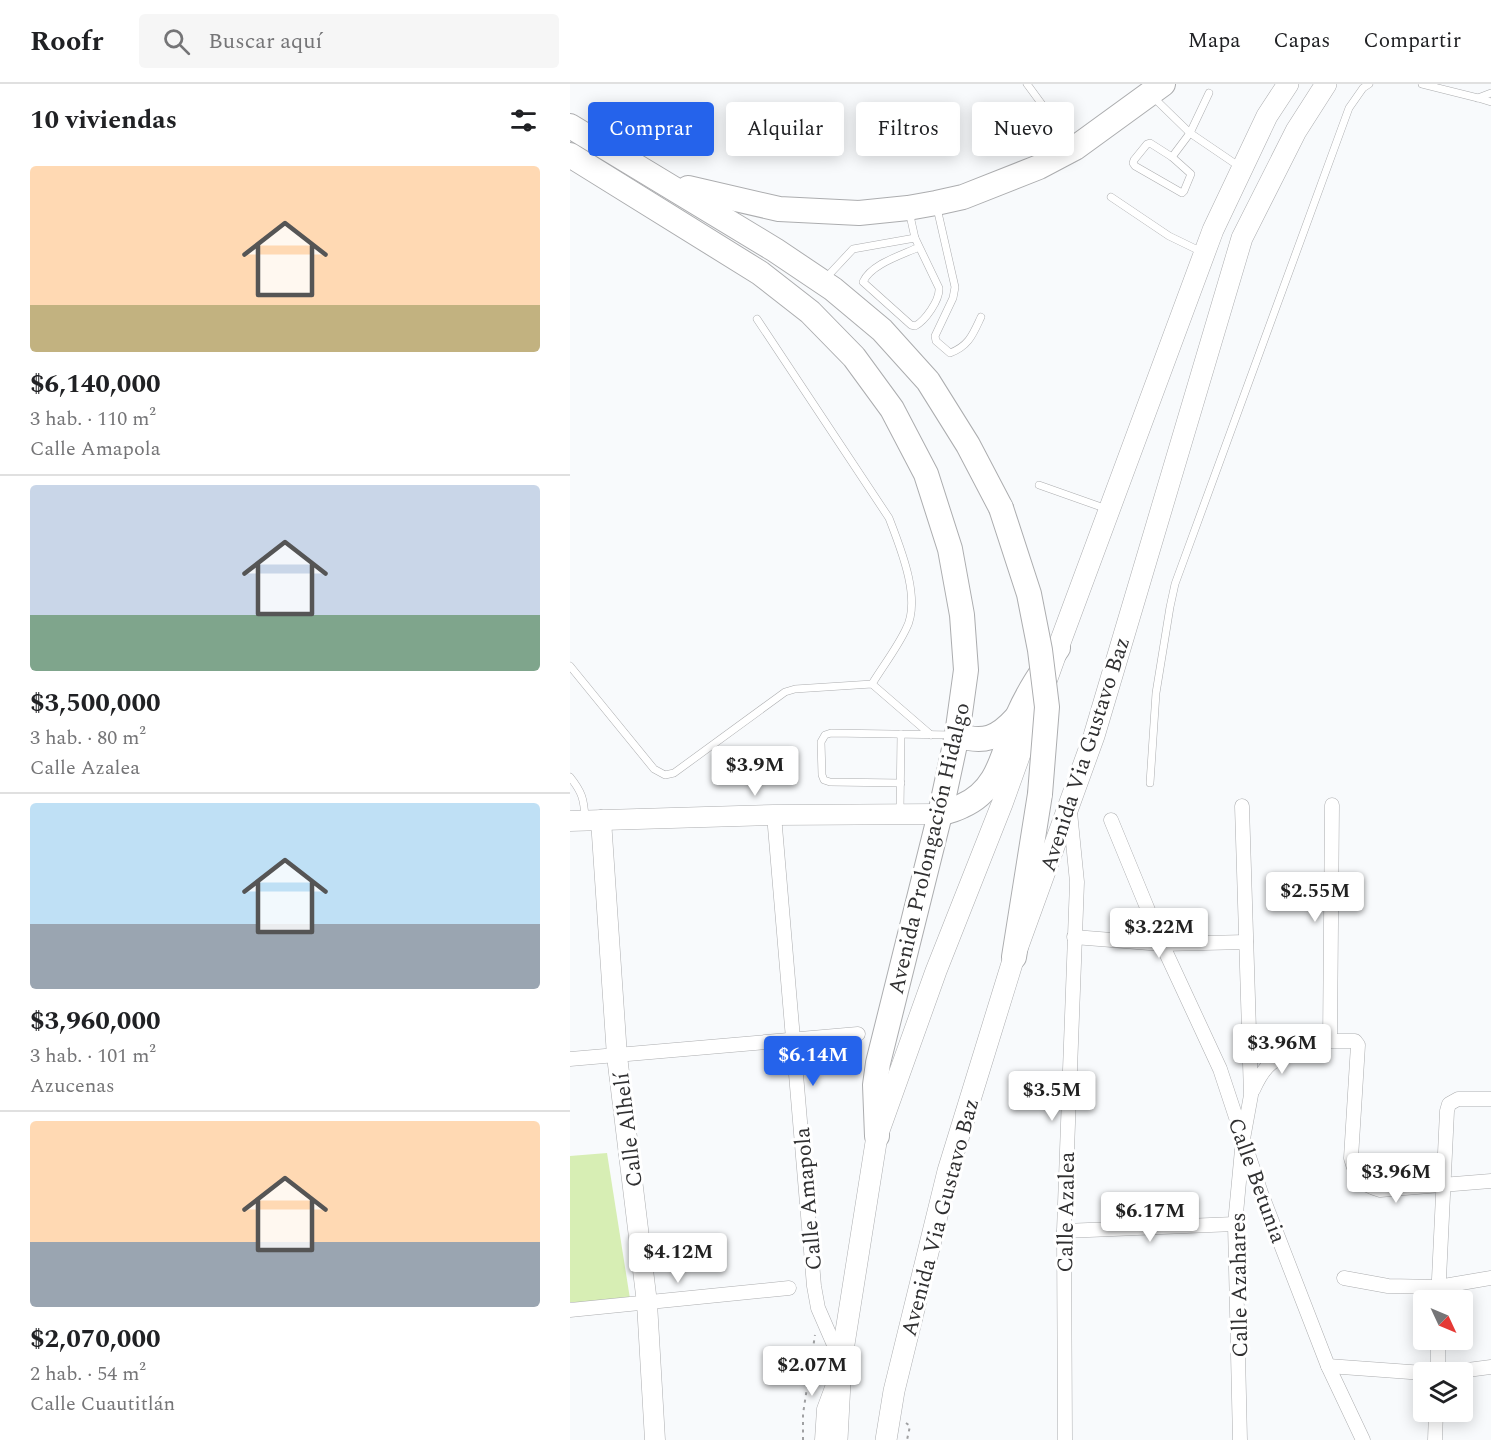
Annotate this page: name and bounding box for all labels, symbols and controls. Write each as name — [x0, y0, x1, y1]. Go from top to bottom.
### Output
search box — [139, 14, 559, 68]
text: Roofr — [30, 20, 103, 63]
icon: search — [160, 25, 193, 58]
text: Buscar aquí — [208, 25, 322, 58]
text: Mapa — [1188, 25, 1241, 57]
text: Capas — [1274, 25, 1330, 57]
text: Compartir — [1363, 25, 1461, 57]
text: 10 viviendas — [30, 100, 177, 140]
chip: Comprar — [588, 102, 714, 156]
chip: Alquilar — [726, 102, 844, 156]
chip: Filtros — [856, 102, 960, 156]
chip: Nuevo — [972, 102, 1074, 156]
icon: filters — [507, 104, 540, 137]
icon: home — [231, 205, 339, 313]
text: $6,140,000 — [30, 364, 161, 404]
text: 3 hab. · 110 m² — [30, 404, 156, 434]
text: Calle Amapola — [30, 434, 160, 464]
icon: home — [231, 524, 339, 632]
street label: Avenida Via Gustavo Baz — [1032, 633, 1139, 876]
text: $3,500,000 — [30, 683, 161, 723]
street label: Avenida Prolongación Hidalgo — [880, 699, 979, 997]
text: 3 hab. · 80 m² — [30, 723, 146, 753]
pin: $3.9M — [713, 746, 797, 797]
text: $3.9M — [726, 750, 784, 780]
text: Calle Azalea — [30, 753, 140, 783]
icon: home — [231, 842, 339, 950]
pin: $2.55M — [1266, 872, 1364, 923]
text: $2.55M — [1280, 876, 1350, 906]
pin: $3.22M — [1110, 908, 1208, 959]
text: $3.22M — [1124, 912, 1194, 942]
text: $3,960,000 — [30, 1001, 161, 1041]
pin: $3.96M — [1233, 1024, 1331, 1075]
text: $3.96M — [1247, 1028, 1317, 1058]
pin: $6.14M — [764, 1036, 862, 1087]
text: $6.14M — [778, 1040, 848, 1070]
text: 3 hab. · 101 m² — [30, 1041, 156, 1071]
street label: Calle Alhelí — [605, 1070, 652, 1189]
text: Azucenas — [30, 1071, 115, 1101]
pin: $3.5M — [1010, 1071, 1094, 1122]
text: $3.5M — [1023, 1075, 1081, 1105]
street label: Avenida Via Gustavo Baz — [893, 1095, 988, 1340]
street label: Calle Betunia — [1219, 1113, 1295, 1248]
street label: Calle Amapola — [786, 1126, 831, 1272]
street label: Calle Azalea — [1049, 1151, 1084, 1273]
pin: $3.96M — [1347, 1153, 1445, 1204]
text: $3.96M — [1361, 1157, 1431, 1187]
icon: home — [231, 1160, 339, 1268]
pin: $6.17M — [1101, 1192, 1199, 1243]
text: $6.17M — [1115, 1196, 1185, 1226]
street label: Calle Azahares — [1222, 1212, 1257, 1358]
pin: $4.12M — [629, 1233, 727, 1284]
text: $4.12M — [643, 1237, 713, 1267]
north arrow — [1413, 1290, 1473, 1350]
map controls — [1413, 1290, 1473, 1422]
text: $2,070,000 — [30, 1319, 161, 1359]
pin: $2.07M — [763, 1346, 861, 1397]
text: $2.07M — [777, 1350, 847, 1380]
text: 2 hab. · 54 m² — [30, 1359, 146, 1389]
button: layers — [1413, 1362, 1473, 1422]
text: Calle Cuautitlán — [30, 1389, 175, 1419]

